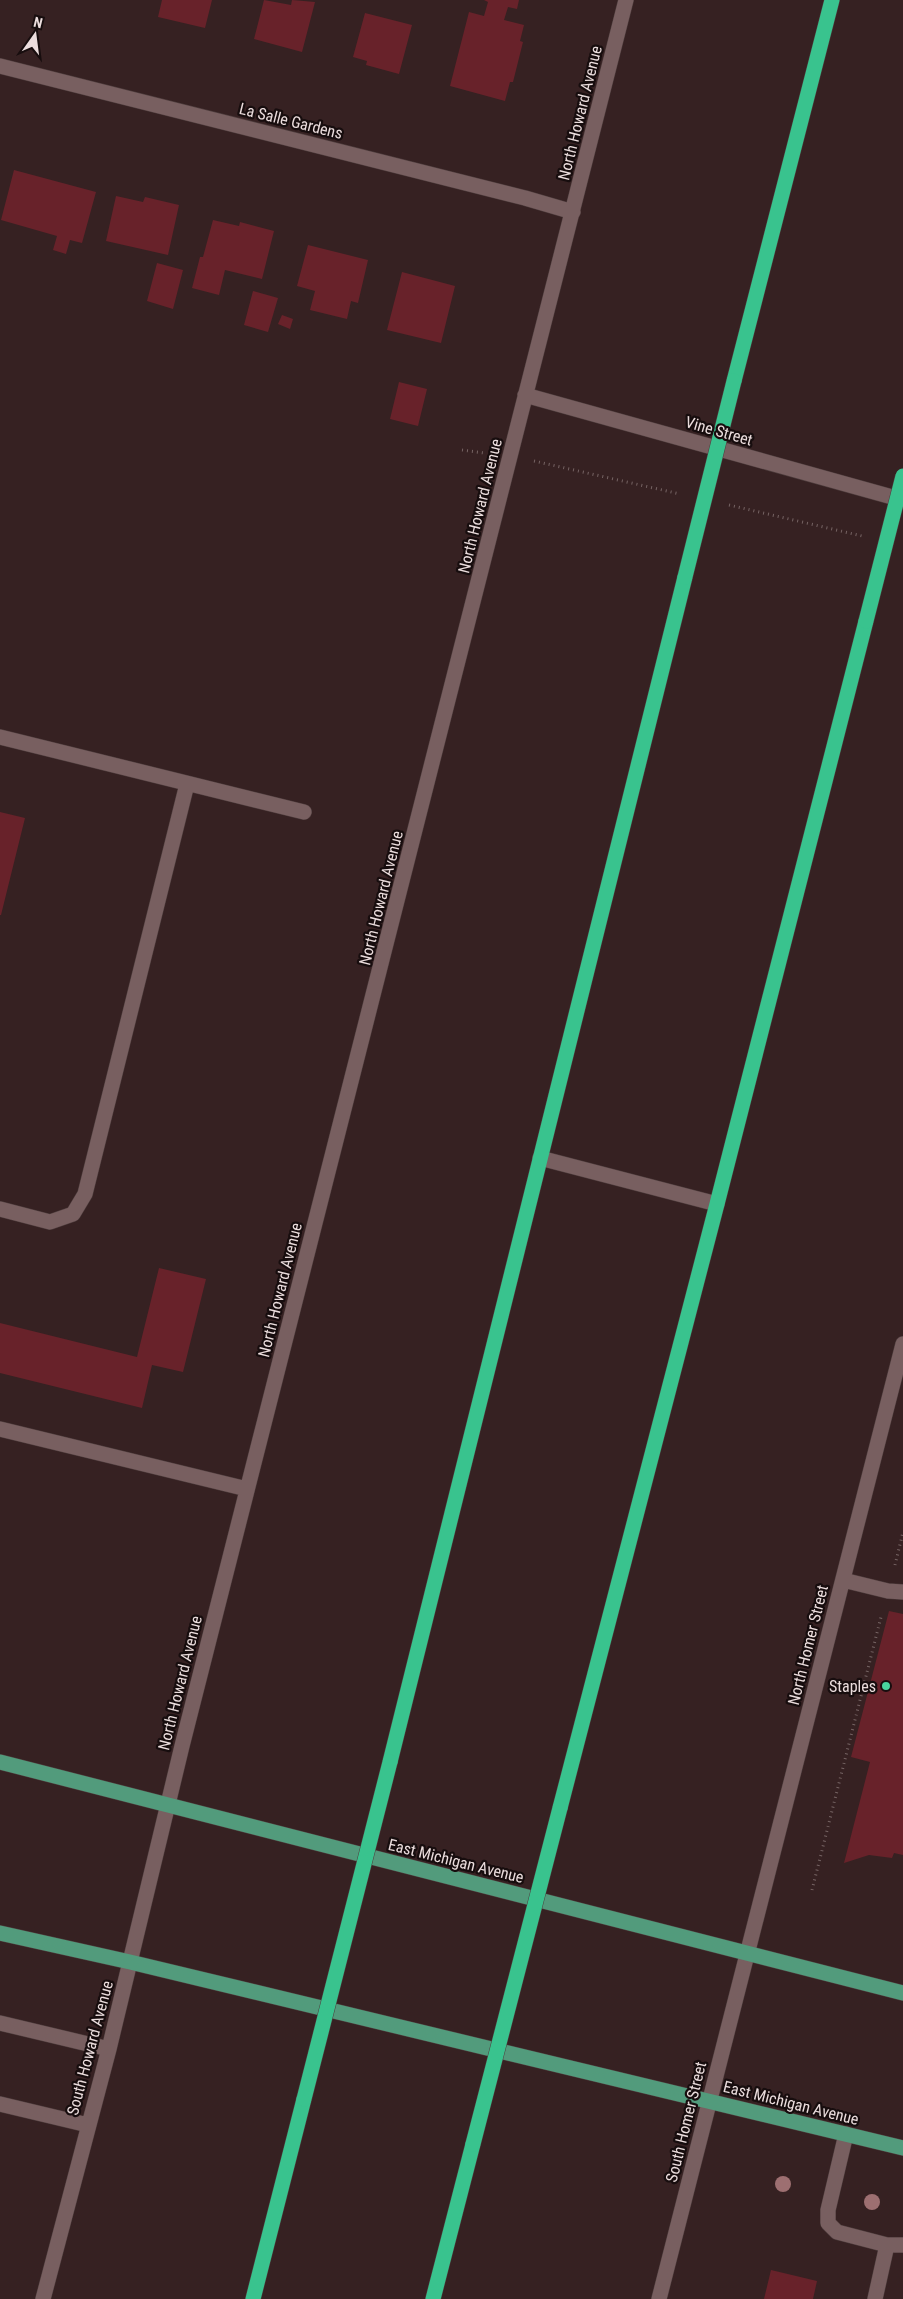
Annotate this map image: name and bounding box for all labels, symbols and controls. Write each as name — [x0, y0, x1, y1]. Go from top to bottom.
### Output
north arrow — [10, 10, 60, 60]
text: N — [32, 14, 44, 31]
street label: North Howard Avenue — [554, 44, 606, 182]
street label: La Salle Gardens — [237, 99, 345, 143]
street label: Vine Street — [683, 412, 755, 450]
street label: North Howard Avenue — [454, 437, 506, 575]
street label: North Howard Avenue — [355, 829, 407, 967]
street label: North Howard Avenue — [254, 1221, 306, 1359]
street label: North Homer Street — [784, 1583, 832, 1707]
street label: North Howard Avenue — [154, 1614, 206, 1752]
place label: Staples — [829, 1677, 876, 1696]
marker: Staples — [880, 1680, 892, 1692]
street label: East Michigan Avenue — [386, 1835, 526, 1887]
street label: South Howard Avenue — [63, 1979, 117, 2117]
street label: South Homer Street — [662, 2059, 710, 2184]
street label: East Michigan Avenue — [721, 2077, 861, 2129]

